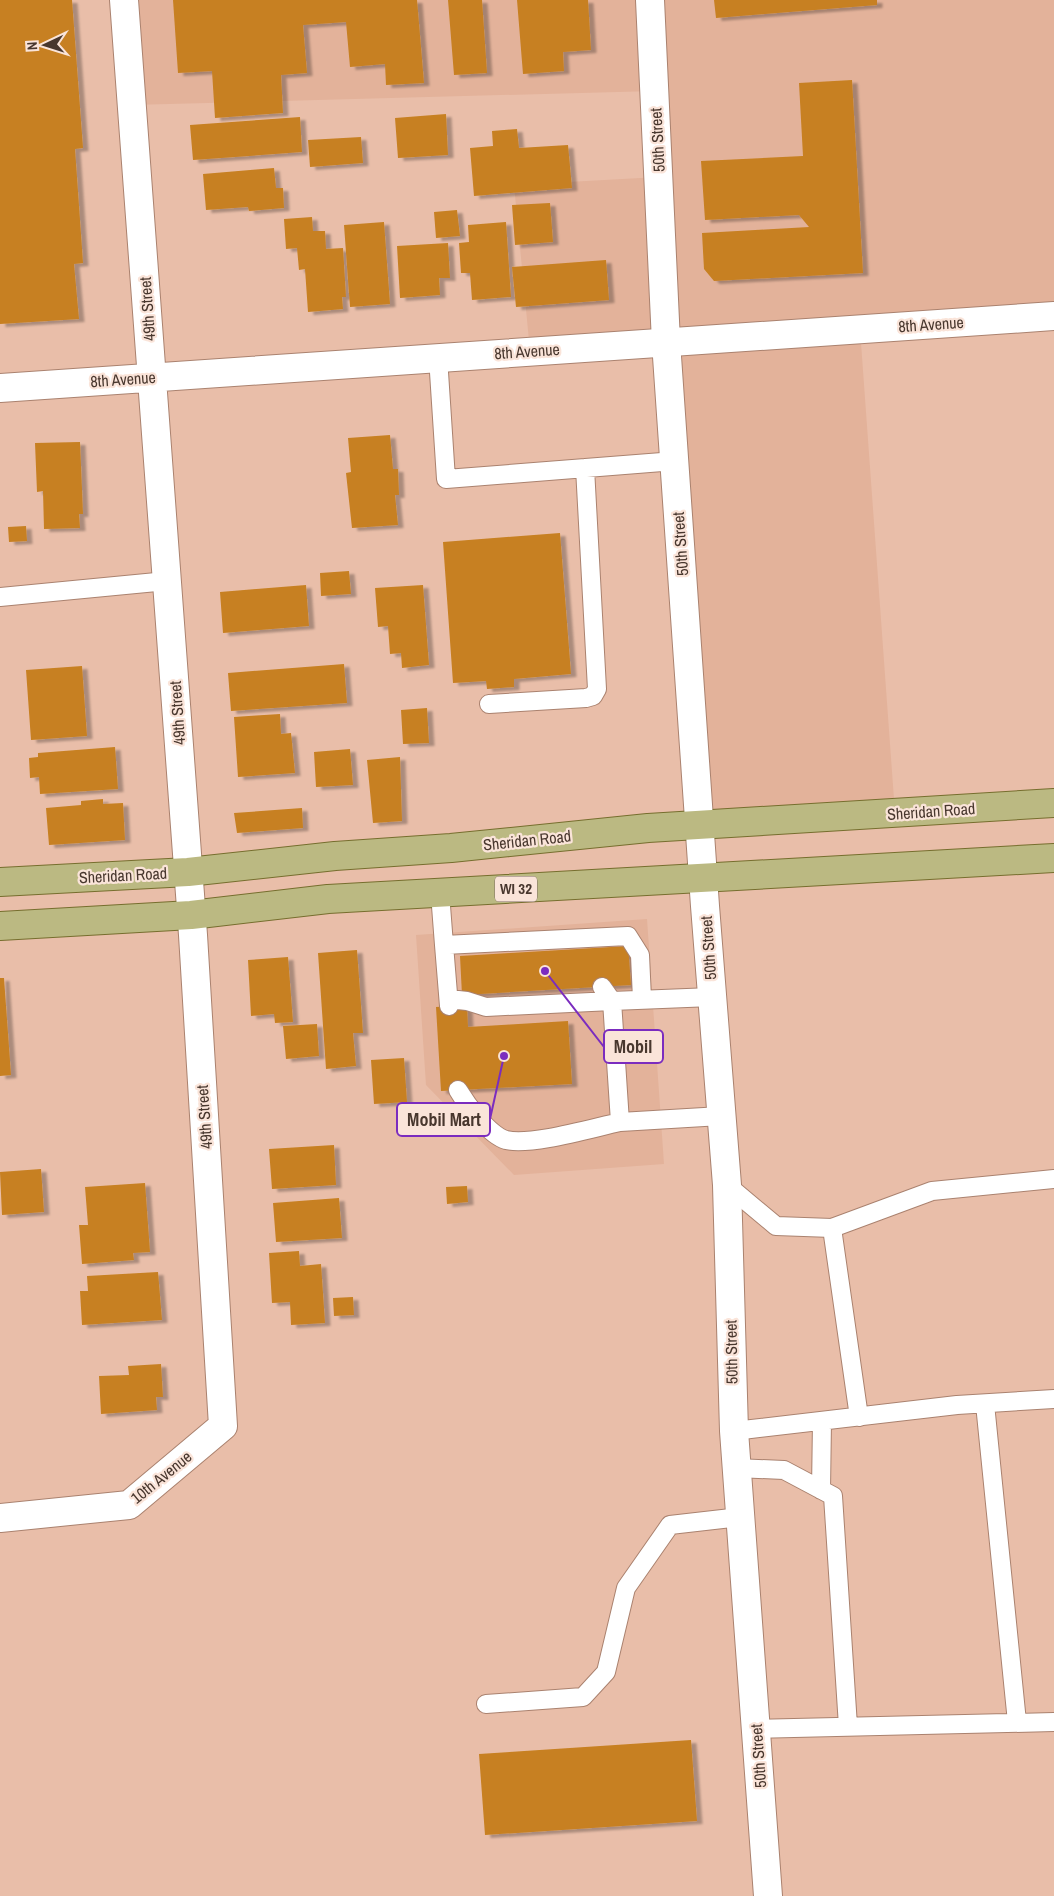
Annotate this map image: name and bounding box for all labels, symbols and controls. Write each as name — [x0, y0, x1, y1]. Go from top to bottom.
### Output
north arrow — [20, 20, 70, 70]
text: N — [23, 41, 41, 51]
street label: 50th Street — [644, 107, 670, 173]
street label: 49th Street — [134, 276, 160, 342]
street label: 8th Avenue — [898, 311, 964, 337]
street label: 8th Avenue — [494, 338, 560, 364]
street label: 8th Avenue — [90, 366, 156, 392]
street label: 50th Street — [667, 511, 693, 577]
street label: 49th Street — [164, 680, 190, 746]
street label: Sheridan Road — [886, 797, 976, 825]
street label: Sheridan Road — [482, 824, 572, 856]
street label: Sheridan Road — [78, 862, 168, 888]
road number: WI 32 — [495, 876, 537, 902]
street label: 50th Street — [695, 915, 721, 981]
callout: Mobil — [604, 1030, 663, 1063]
text: Mobil — [614, 1034, 652, 1059]
street label: 49th Street — [191, 1084, 217, 1150]
callout: Mobil Mart — [397, 1103, 490, 1136]
text: Mobil Mart — [407, 1107, 481, 1132]
street label: 50th Street — [719, 1319, 743, 1384]
street label: 10th Avenue — [126, 1446, 196, 1508]
street label: 50th Street — [745, 1723, 771, 1789]

